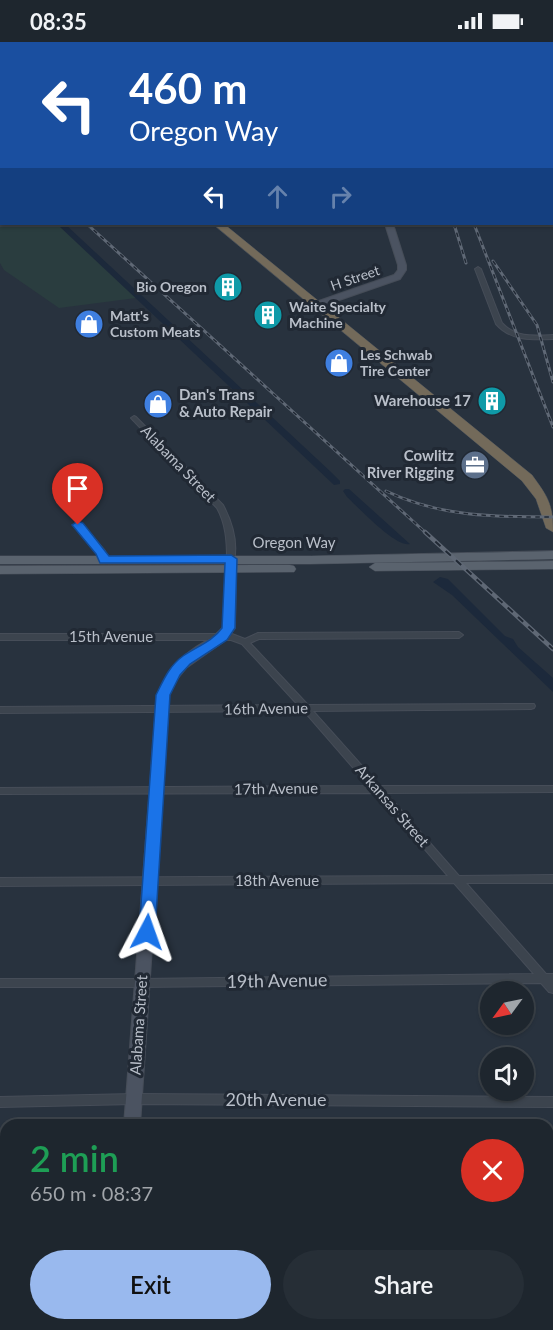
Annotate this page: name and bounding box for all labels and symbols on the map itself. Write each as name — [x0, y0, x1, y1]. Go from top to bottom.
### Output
street label: H Street — [328, 261, 382, 294]
building icon: Bio Oregon — [212, 271, 244, 303]
place label: Bio Oregon — [136, 278, 207, 295]
place label: Waite Specialty Machine — [289, 298, 387, 331]
building icon: Waite Specialty Machine — [252, 299, 284, 331]
place label: Matt's Custom Meats — [110, 307, 200, 340]
shop icon: Matt's Custom Meats — [73, 308, 105, 340]
place label: Les Schwab Tire Center — [360, 346, 432, 379]
shop icon: Les Schwab Tire Center — [323, 347, 355, 379]
place label: Dan's Trans & Auto Repair — [179, 385, 273, 420]
building icon: Warehouse 17 — [476, 385, 508, 417]
shop icon: Dan's Trans & Auto Repair — [142, 388, 174, 420]
place label: Warehouse 17 — [374, 391, 471, 409]
street label: Alabama Street — [137, 421, 220, 506]
place label: Cowlitz River Rigging — [367, 446, 454, 481]
office icon: Cowlitz River Rigging — [459, 449, 491, 481]
pin — [52, 463, 103, 525]
street label: Oregon Way — [253, 533, 336, 551]
street label: 15th Avenue — [69, 627, 153, 645]
street label: 16th Avenue — [224, 698, 308, 718]
street label: Arkansas Street — [352, 761, 434, 851]
street label: 17th Avenue — [234, 778, 318, 798]
street label: 18th Avenue — [235, 871, 319, 889]
position arrow — [115, 900, 179, 964]
street label: 19th Avenue — [226, 968, 328, 992]
street label: Alabama Street — [126, 974, 151, 1075]
north arrow — [480, 981, 534, 1035]
street label: 20th Avenue — [226, 1088, 326, 1110]

